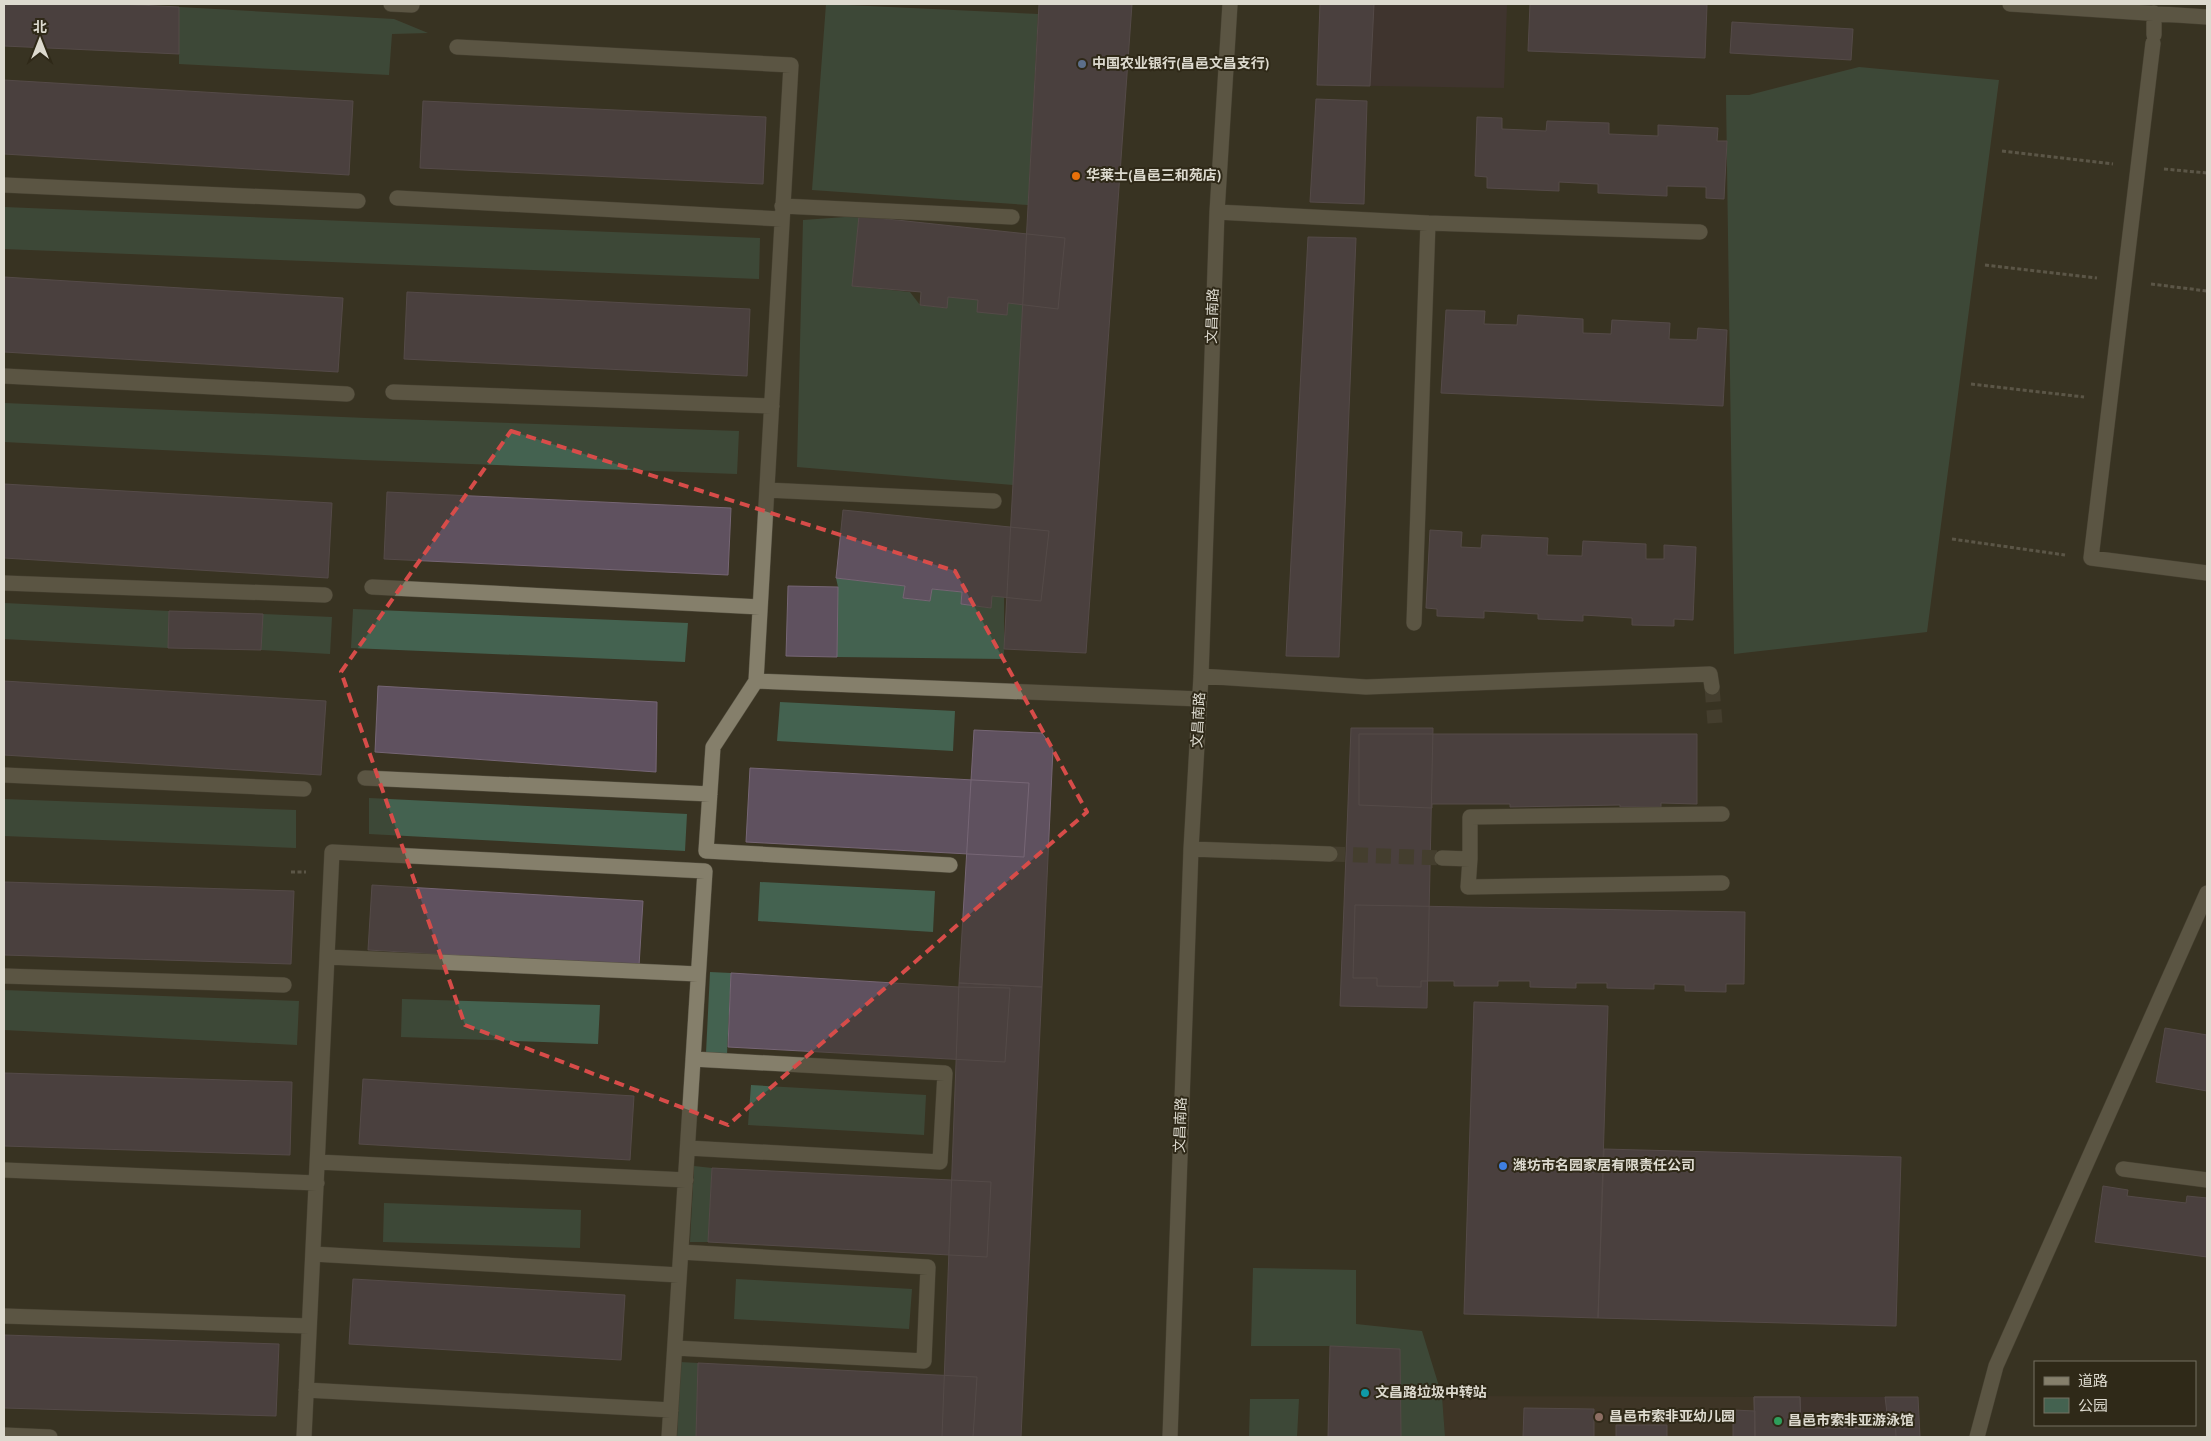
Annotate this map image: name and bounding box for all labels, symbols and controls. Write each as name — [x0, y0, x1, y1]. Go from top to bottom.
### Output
north arrow — [15, 15, 65, 65]
text: 北 — [33, 18, 47, 38]
place label: 中国农业银行(昌邑文昌支行) — [1092, 54, 1270, 74]
marker: 中国农业银行(昌邑文昌支行) — [1076, 58, 1088, 70]
place label: 华莱士(昌邑三和苑店) — [1086, 166, 1222, 186]
marker: 华莱士(昌邑三和苑店) — [1070, 170, 1082, 182]
street label: 文昌南路 — [1202, 288, 1224, 344]
street label: 文昌南路 — [1188, 692, 1210, 748]
street label: 文昌南路 — [1170, 1097, 1192, 1153]
place label: 潍坊市名园家居有限责任公司 — [1513, 1156, 1695, 1176]
marker: 潍坊市名园家居有限责任公司 — [1497, 1160, 1509, 1172]
legend — [2034, 1361, 2196, 1426]
text: 道路 — [2078, 1371, 2108, 1392]
place label: 文昌路垃圾中转站 — [1375, 1383, 1487, 1403]
marker: 文昌路垃圾中转站 — [1359, 1387, 1371, 1399]
text: 公园 — [2078, 1396, 2108, 1417]
place label: 昌邑市索非亚幼儿园 — [1609, 1407, 1735, 1427]
marker: 昌邑市索非亚幼儿园 — [1593, 1411, 1605, 1423]
place label: 昌邑市索非亚游泳馆 — [1788, 1411, 1914, 1431]
marker: 昌邑市索非亚游泳馆 — [1772, 1415, 1784, 1427]

